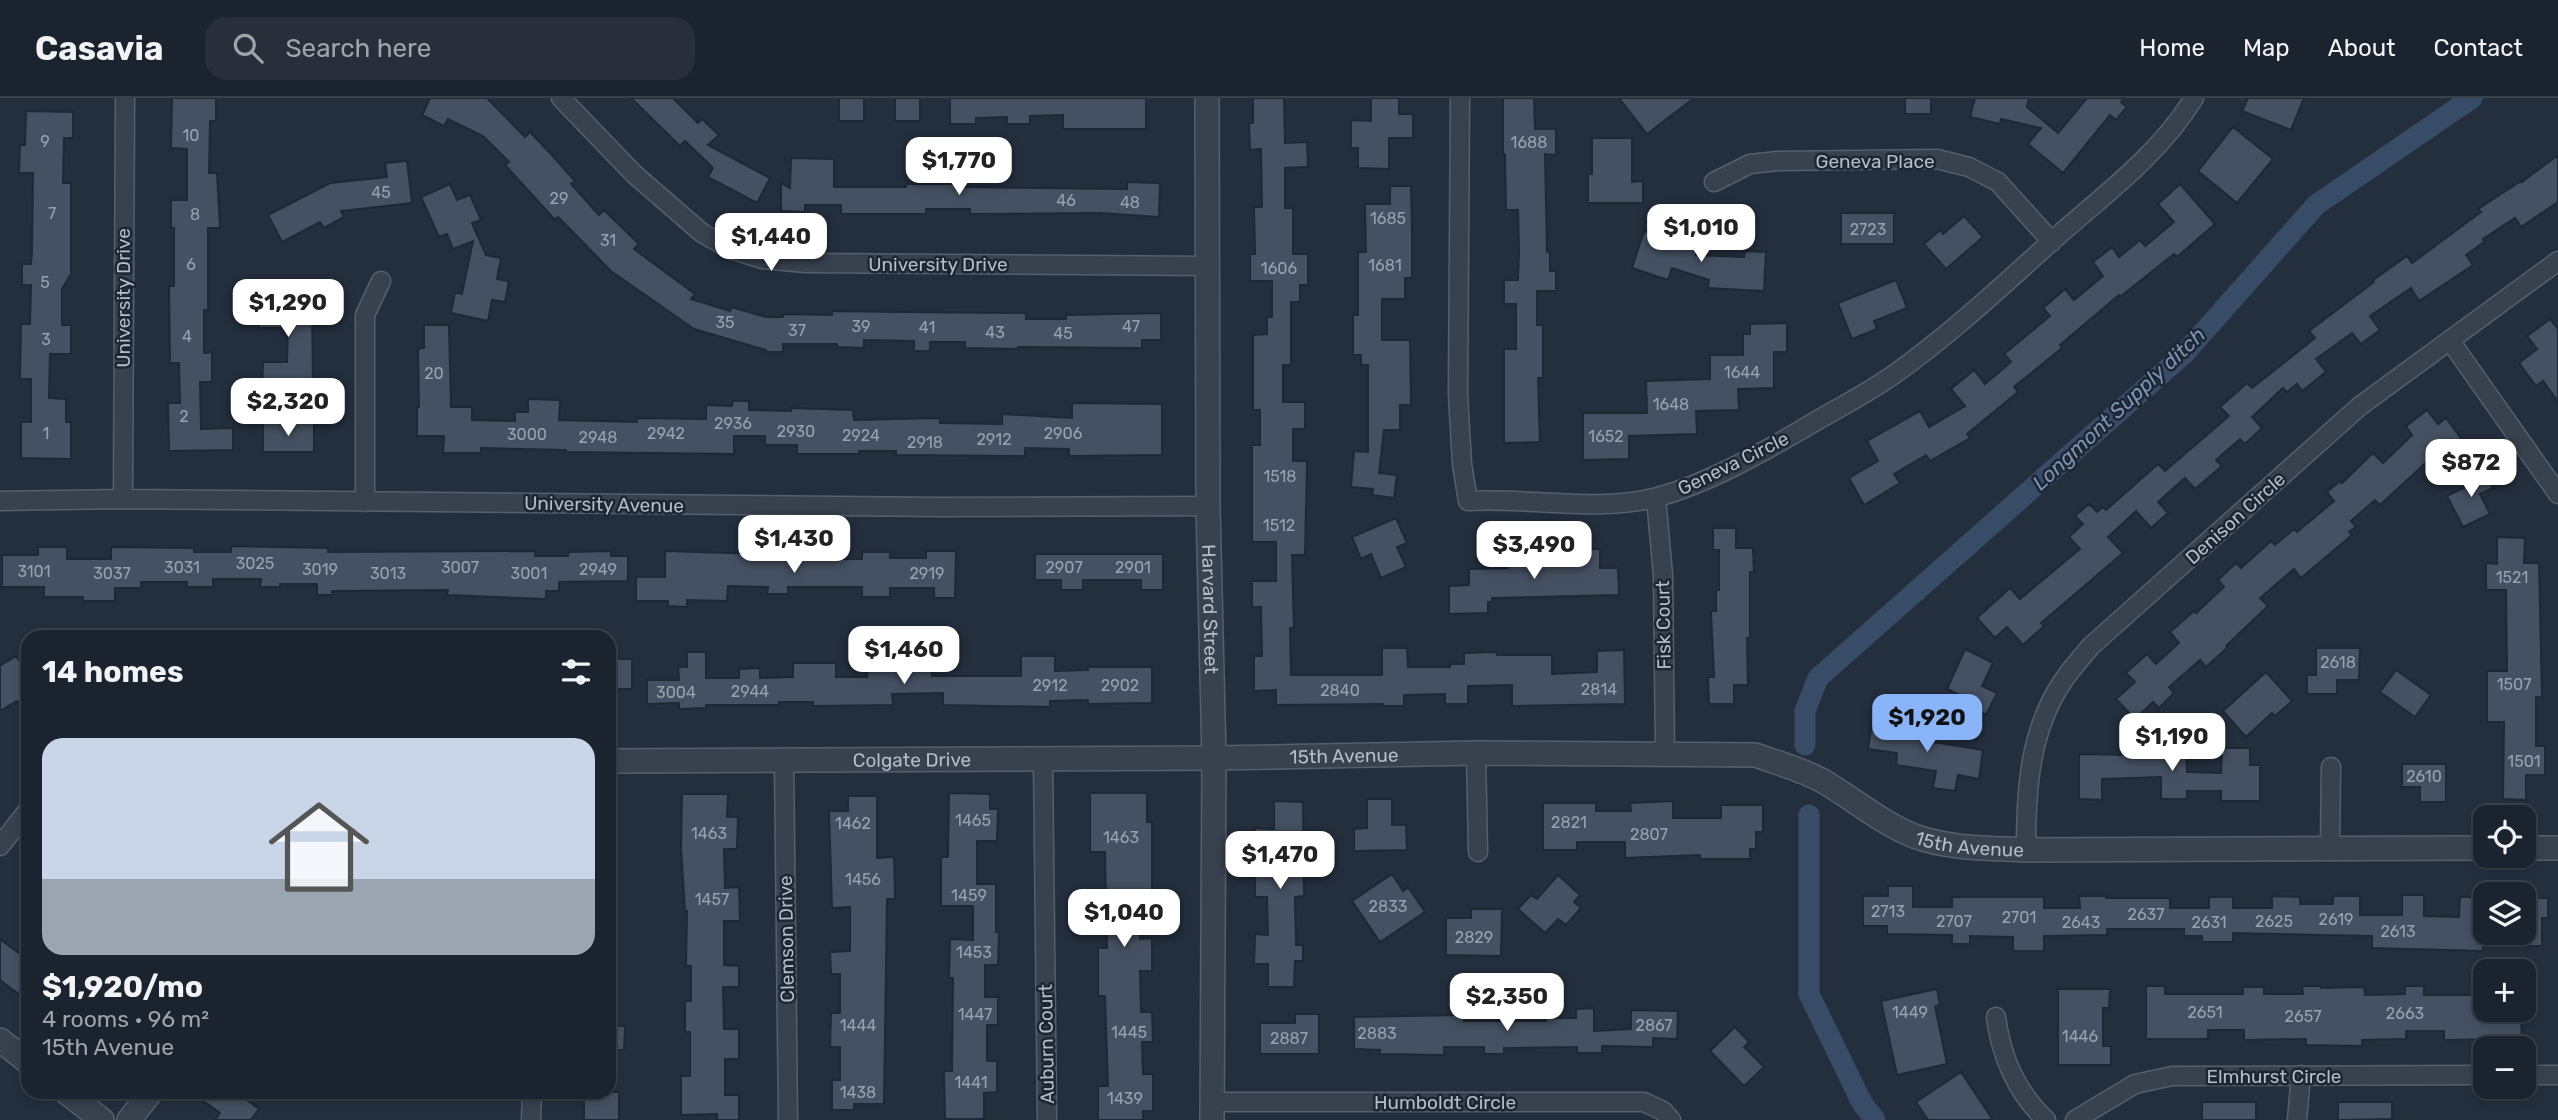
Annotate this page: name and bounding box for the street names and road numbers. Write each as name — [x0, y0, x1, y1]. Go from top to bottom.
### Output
street label: Geneva Place — [1815, 150, 1935, 173]
street label: University Drive — [112, 228, 135, 368]
street label: University Drive — [868, 253, 1008, 276]
street label: Geneva Circle — [1674, 427, 1793, 500]
street label: Denison Circle — [2181, 467, 2290, 569]
street label: University Avenue — [524, 492, 684, 517]
street label: Harvard Street — [1197, 544, 1223, 675]
street label: Fisk Court — [1651, 580, 1676, 670]
street label: 15th Avenue — [1289, 743, 1399, 769]
street label: Colgate Drive — [853, 748, 971, 772]
street label: 15th Avenue — [1912, 826, 2024, 862]
street label: Clemson Drive — [774, 875, 799, 1003]
street label: Auburn Court — [1034, 983, 1059, 1104]
street label: Elmhurst Circle — [2206, 1065, 2342, 1088]
street label: Humboldt Circle — [1374, 1091, 1516, 1114]

